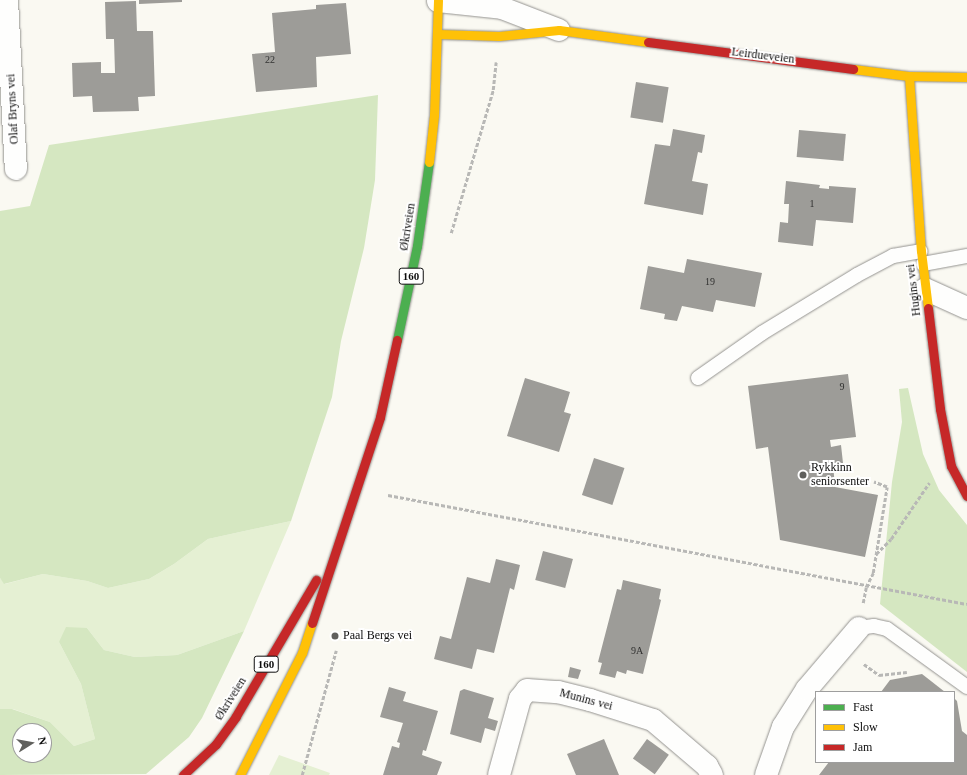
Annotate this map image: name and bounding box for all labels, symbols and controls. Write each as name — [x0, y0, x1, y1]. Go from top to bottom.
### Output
street label: Leirdueveien — [731, 45, 795, 67]
house number: 22 — [265, 54, 275, 66]
street label: Olaf Bryns vei — [4, 73, 22, 145]
house number: 1 — [810, 198, 814, 210]
street label: Økriveien — [397, 202, 419, 252]
street label: Hugins vei — [904, 263, 924, 317]
road number: 160 — [398, 267, 424, 285]
house number: 19 — [705, 276, 715, 288]
house number: 9 — [840, 381, 844, 393]
place label: Rykkinn seniorsenter — [811, 461, 869, 489]
marker: Rykkinn seniorsenter — [798, 470, 808, 480]
place label: Paal Bergs vei — [343, 629, 412, 643]
marker: Paal Bergs vei — [330, 631, 340, 641]
house number: 9A — [631, 645, 643, 657]
road number: 160 — [253, 655, 279, 673]
street label: Økriveien — [212, 675, 250, 723]
street label: Munins vei — [558, 686, 614, 714]
legend — [815, 691, 955, 763]
text: Fast — [853, 700, 873, 714]
text: Slow — [853, 720, 878, 734]
north arrow — [12, 723, 52, 763]
text: N — [36, 736, 49, 746]
text: Jam — [853, 740, 872, 754]

